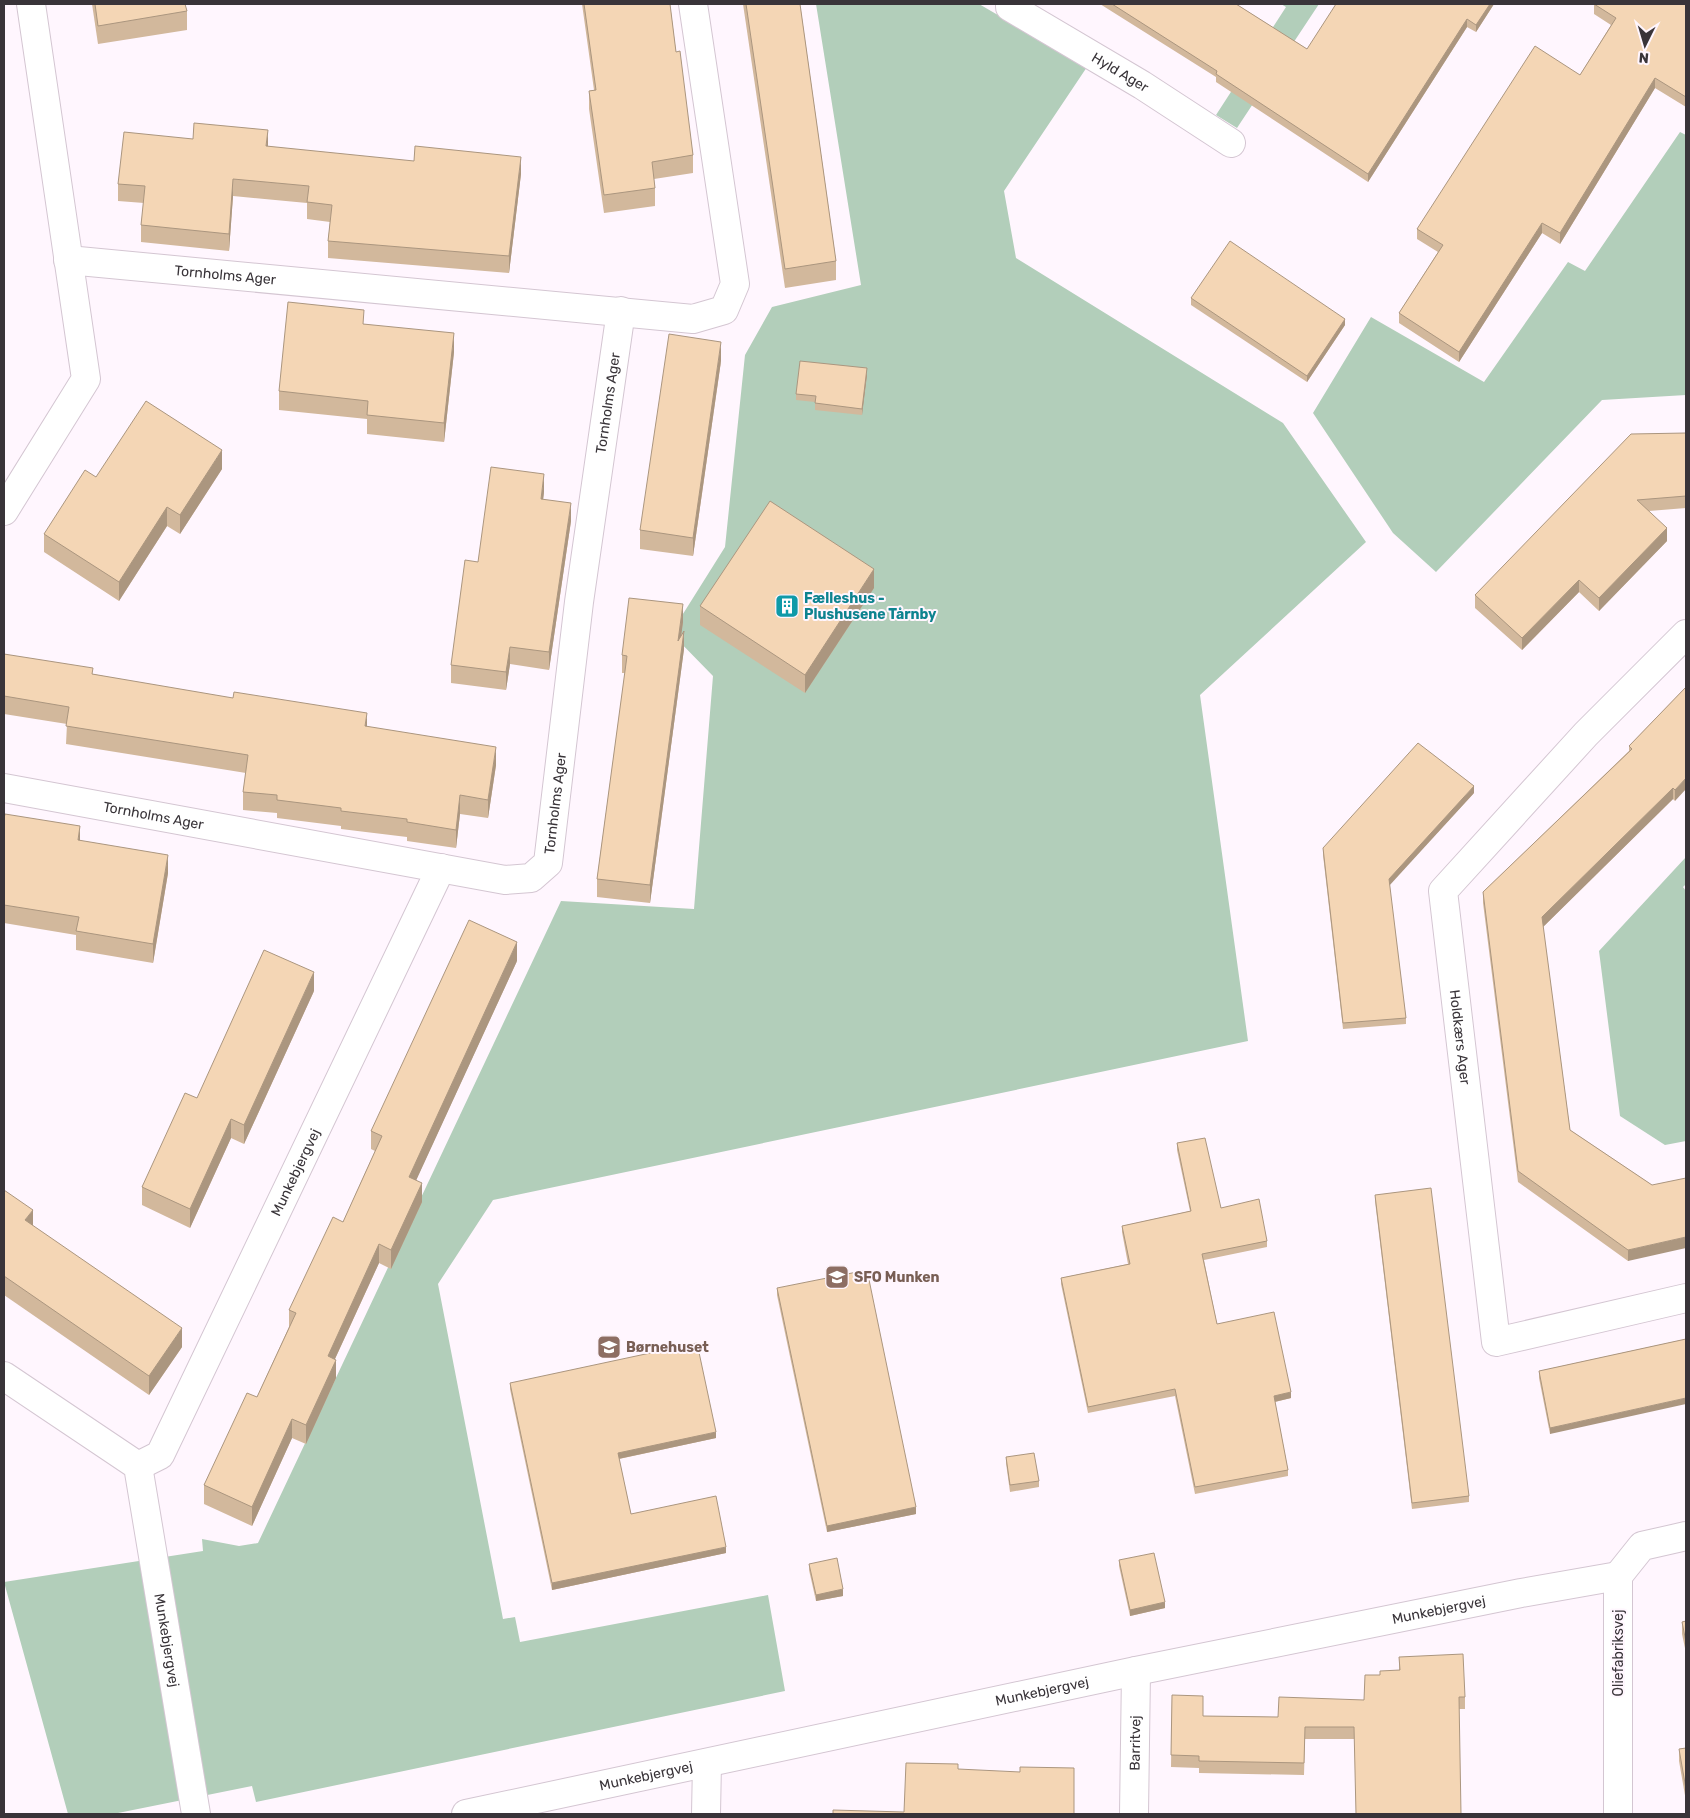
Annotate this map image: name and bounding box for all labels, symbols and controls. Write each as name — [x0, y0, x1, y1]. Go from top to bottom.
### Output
north arrow — [1620, 20, 1670, 70]
street label: Hyld Ager — [1089, 49, 1153, 96]
text: N — [1638, 49, 1650, 66]
street label: Tornholms Ager — [174, 262, 278, 288]
street label: Tornholms Ager — [592, 351, 624, 455]
place label: Fælleshus - Plushusene Tårnby — [804, 590, 937, 623]
building icon: Fælleshus - Plushusene Tårnby — [774, 593, 800, 619]
street label: Tornholms Ager — [541, 751, 570, 855]
street label: Tornholms Ager — [102, 798, 206, 833]
street label: Holdkærs Ager — [1446, 989, 1474, 1086]
street label: Munkebjergvej — [267, 1126, 323, 1219]
school or university icon: SFO Munken — [824, 1264, 850, 1290]
place label: SFO Munken — [854, 1269, 940, 1286]
school or university icon: Børnehuset — [596, 1334, 622, 1360]
place label: Børnehuset — [626, 1339, 709, 1356]
street label: Munkebjergvej — [151, 1592, 183, 1688]
street label: Munkebjergvej — [1391, 1592, 1487, 1627]
street label: Oliefabriksvej — [1610, 1610, 1627, 1696]
street label: Munkebjergvej — [994, 1673, 1090, 1709]
street label: Barritvej — [1126, 1715, 1144, 1771]
street label: Munkebjergvej — [598, 1757, 694, 1794]

